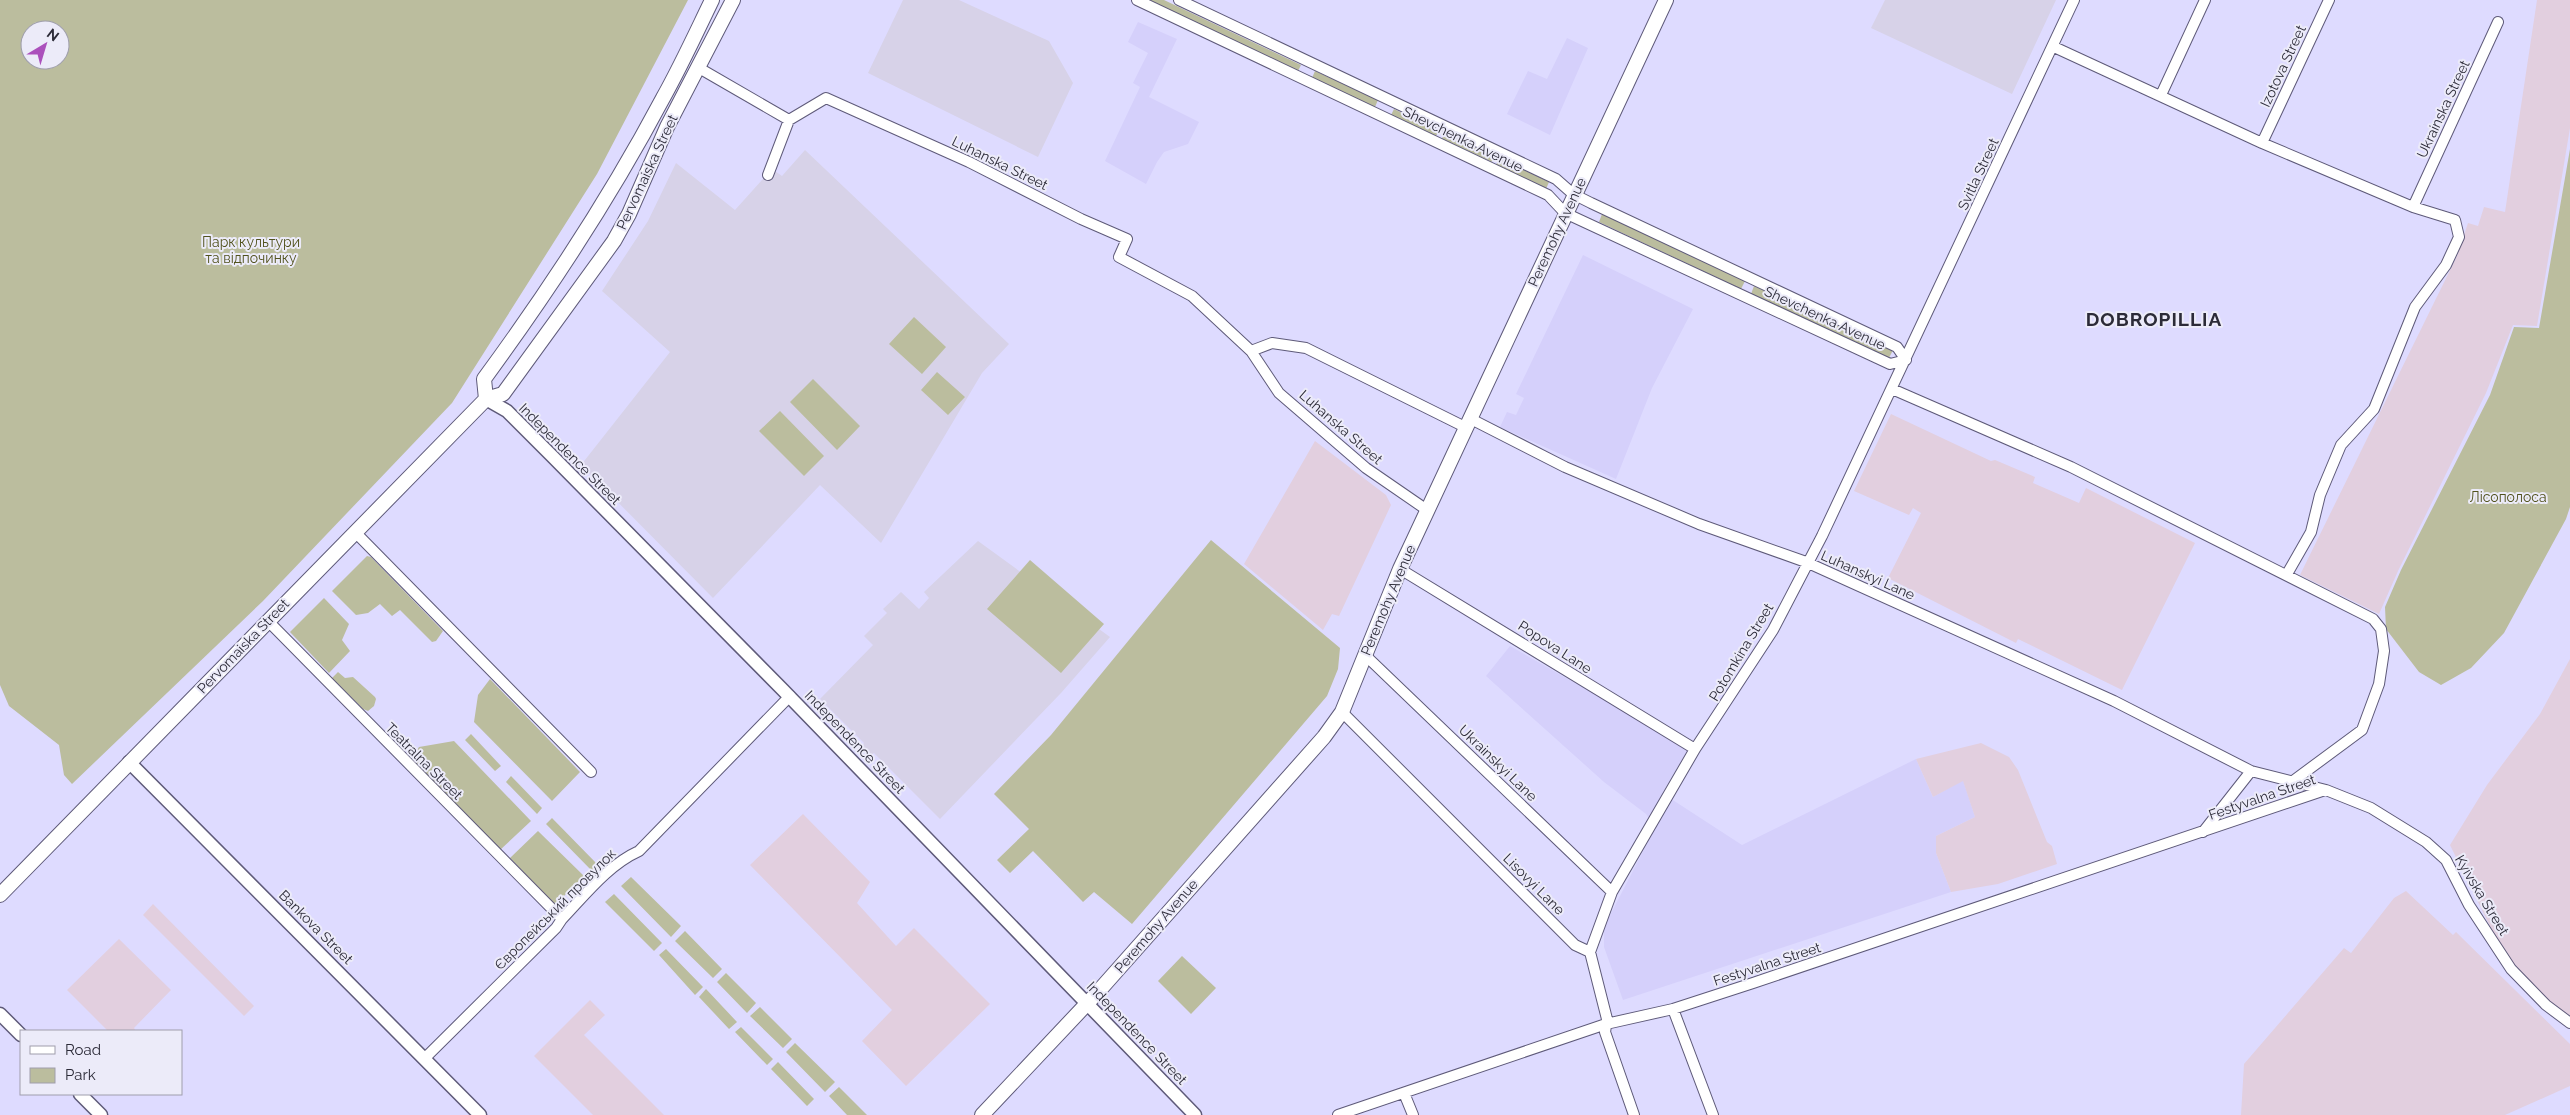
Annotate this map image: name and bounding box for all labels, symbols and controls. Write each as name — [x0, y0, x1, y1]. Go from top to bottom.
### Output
north arrow — [20, 20, 70, 70]
street label: Izotova Street — [2257, 22, 2309, 109]
text: N — [44, 25, 62, 44]
street label: Ukrainska Street — [2413, 57, 2473, 160]
street label: Shevchenka Avenue — [1400, 103, 1526, 175]
street label: Pervomaiska Street — [613, 112, 681, 232]
street label: Luhanska Street — [949, 133, 1051, 193]
street label: Svitla Street — [1954, 135, 2002, 212]
street label: Peremohy Avenue — [1525, 175, 1589, 289]
park label: Парк культури та відпочинку — [202, 234, 300, 266]
street label: Shevchenka Avenue — [1762, 283, 1888, 353]
district label: DOBROPILLIA — [2086, 308, 2222, 330]
street label: Luhanska Street — [1296, 387, 1386, 468]
street label: Independence Street — [516, 400, 624, 508]
park label: Лісополоса — [2469, 489, 2547, 505]
street label: Peremohy Avenue — [1358, 542, 1418, 658]
street label: Luhanskyi Lane — [1819, 547, 1917, 603]
street label: Pervomaiska Street — [194, 595, 292, 697]
street label: Potomkina Street — [1706, 600, 1777, 704]
street label: Popova Lane — [1515, 617, 1595, 677]
street label: Independence Street — [802, 687, 909, 797]
street label: Teatralna Street — [382, 719, 466, 803]
street label: Ukrainskyi Lane — [1456, 722, 1540, 804]
street label: Festyvalna Street — [2206, 771, 2318, 823]
street label: Європейський провулок — [491, 845, 619, 973]
street label: Lisovyi Lane — [1500, 850, 1568, 918]
street label: Kyivska Street — [2452, 852, 2512, 938]
street label: Peremohy Avenue — [1111, 876, 1201, 976]
street label: Bankova Street — [276, 887, 356, 967]
street label: Festyvalna Street — [1711, 939, 1823, 989]
street label: Independence Street — [1084, 978, 1191, 1088]
legend — [20, 1030, 182, 1095]
text: Road — [65, 1041, 101, 1059]
text: Park — [65, 1066, 96, 1084]

